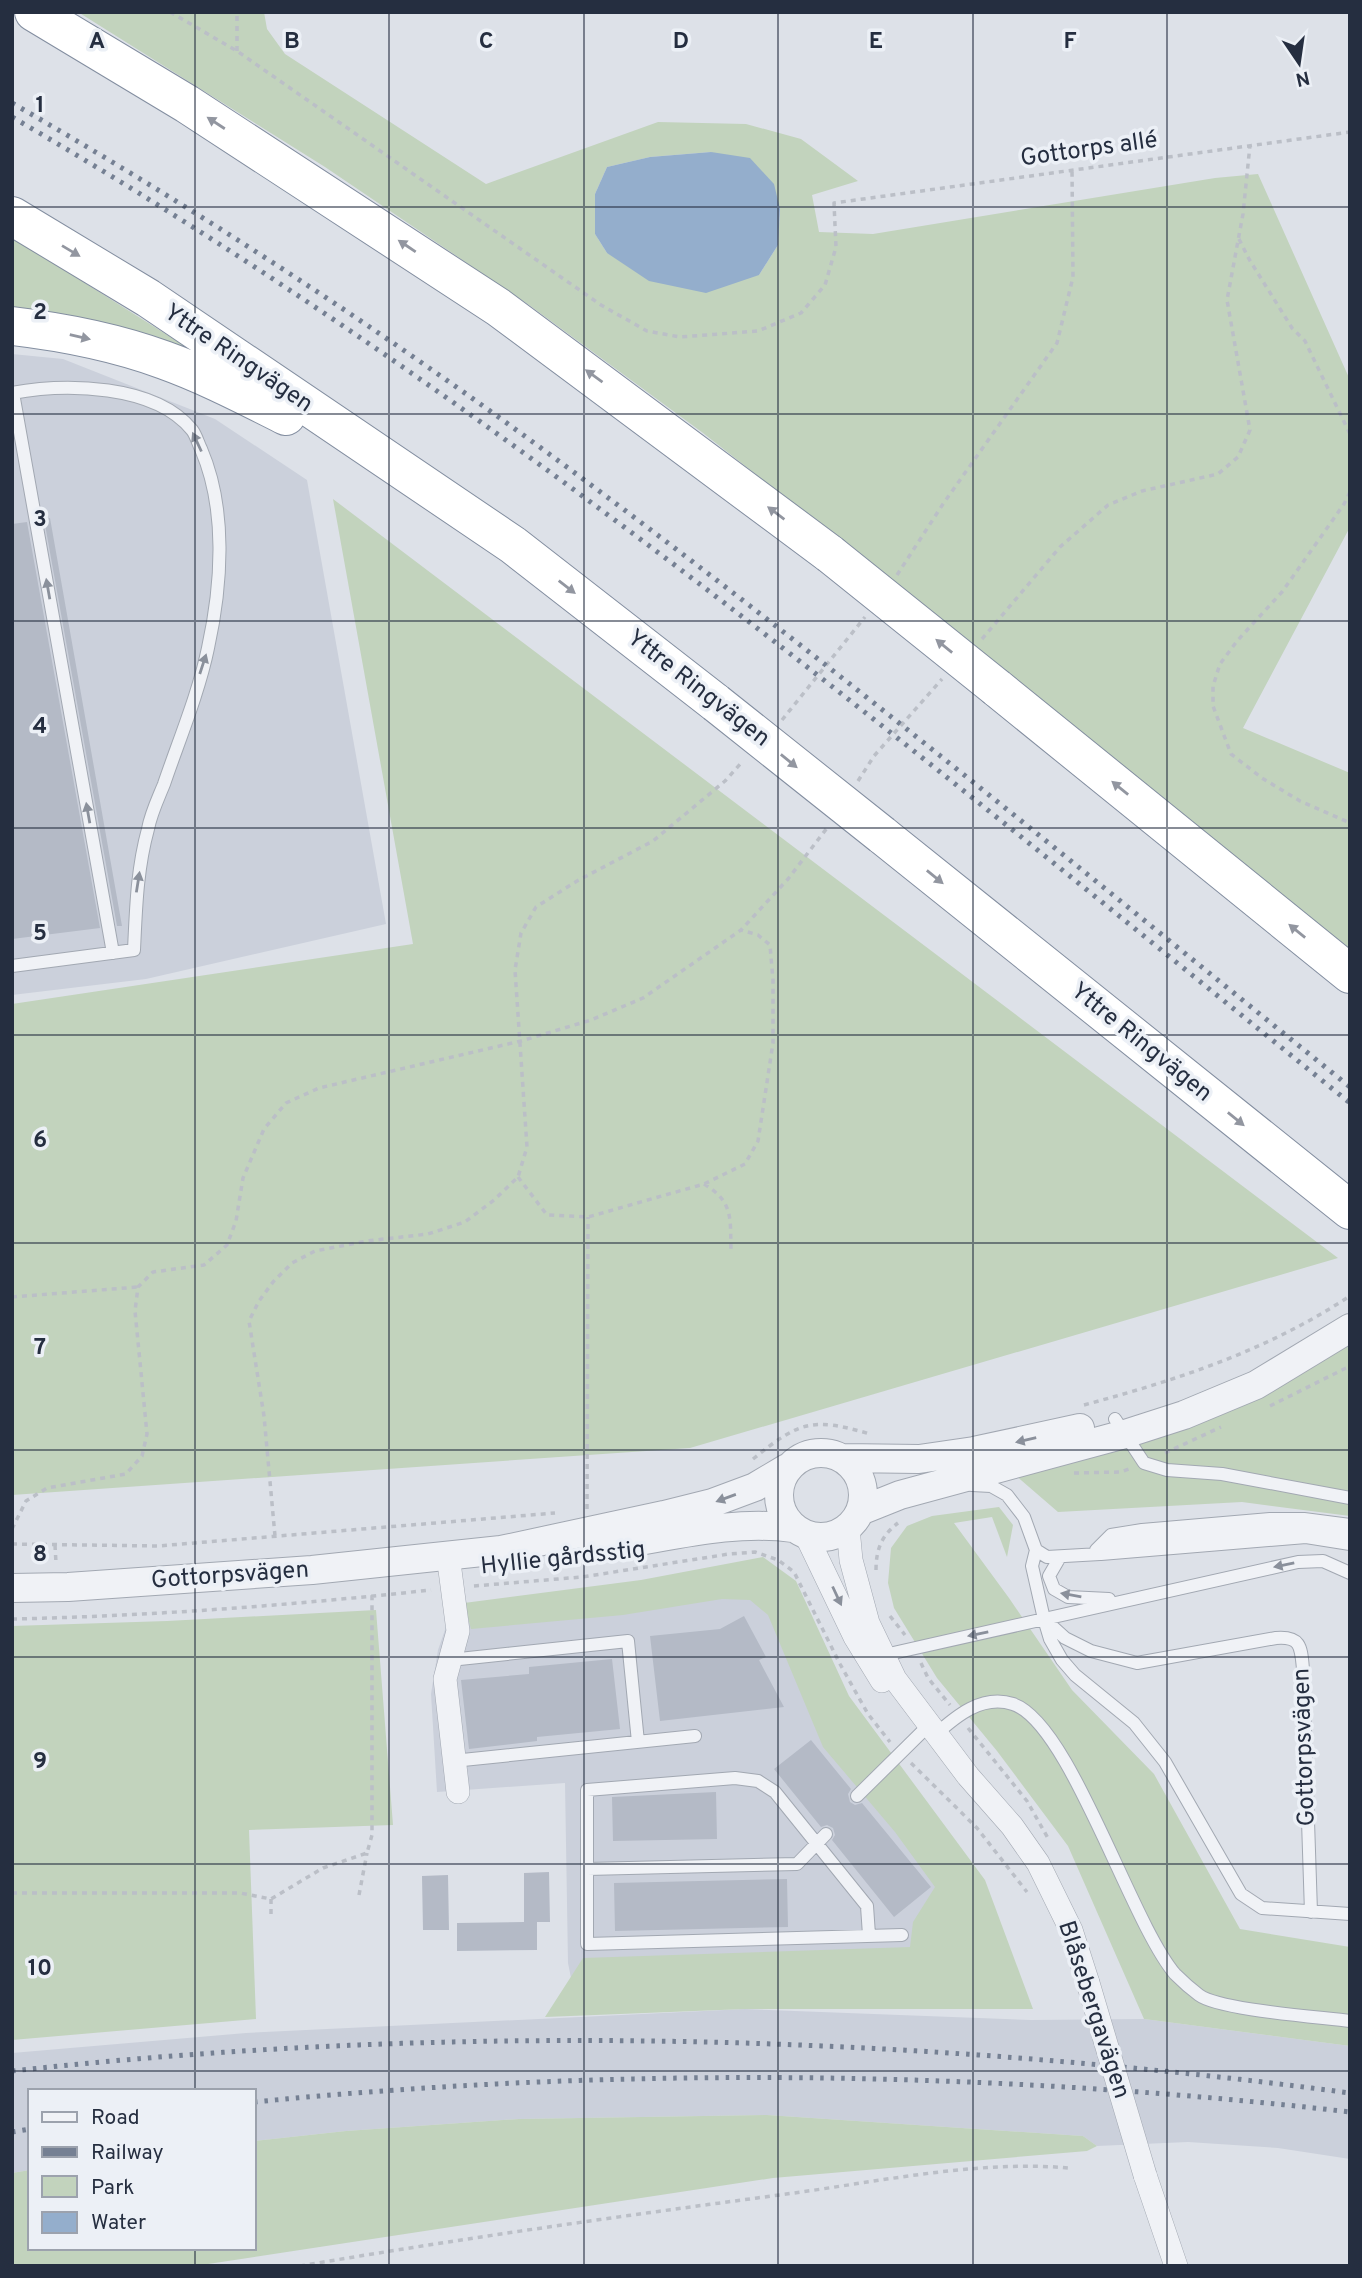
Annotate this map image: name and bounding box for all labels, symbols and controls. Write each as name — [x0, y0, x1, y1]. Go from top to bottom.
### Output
text: A — [89, 28, 105, 57]
text: B — [284, 28, 300, 57]
text: C — [479, 28, 493, 57]
text: D — [673, 28, 689, 57]
text: E — [869, 28, 883, 57]
text: F — [1063, 28, 1077, 57]
north arrow — [1264, 28, 1334, 98]
text: N — [1293, 64, 1312, 91]
text: 1 — [35, 92, 45, 121]
one-way arrow — [206, 116, 226, 129]
street label: Gottorps allé — [1019, 126, 1159, 174]
one-way arrow — [398, 239, 416, 253]
one-way arrow — [61, 245, 80, 258]
street label: Yttre Ringvägen — [158, 298, 318, 420]
text: 2 — [33, 299, 47, 328]
one-way arrow — [69, 331, 91, 342]
one-way arrow — [585, 369, 603, 383]
one-way arrow — [192, 432, 203, 452]
one-way arrow — [767, 505, 785, 520]
text: 3 — [33, 506, 47, 535]
one-way arrow — [42, 578, 53, 600]
one-way arrow — [557, 579, 575, 594]
street label: Yttre Ringvägen — [620, 624, 776, 754]
one-way arrow — [936, 638, 954, 653]
one-way arrow — [199, 654, 209, 675]
text: 4 — [33, 713, 47, 742]
one-way arrow — [779, 753, 797, 768]
one-way arrow — [1111, 781, 1128, 796]
one-way arrow — [82, 802, 93, 824]
one-way arrow — [926, 870, 944, 884]
one-way arrow — [133, 871, 144, 893]
text: 5 — [33, 920, 47, 949]
one-way arrow — [1288, 924, 1305, 939]
street label: Yttre Ringvägen — [1064, 977, 1218, 1109]
one-way arrow — [1226, 1111, 1244, 1126]
text: 6 — [33, 1127, 47, 1156]
text: 7 — [34, 1334, 46, 1363]
one-way arrow — [1015, 1434, 1037, 1445]
one-way arrow — [715, 1492, 736, 1503]
street label: Hyllie gårdsstig — [479, 1535, 647, 1583]
text: 8 — [33, 1541, 47, 1570]
street label: Gottorpsvägen — [150, 1556, 310, 1596]
one-way arrow — [1273, 1560, 1295, 1571]
one-way arrow — [831, 1586, 843, 1606]
one-way arrow — [1060, 1589, 1082, 1600]
one-way arrow — [966, 1628, 988, 1639]
street label: Gottorpsvägen — [1287, 1667, 1323, 1827]
text: 9 — [33, 1748, 47, 1777]
street label: Blåsebergavägen — [1050, 1917, 1136, 2103]
text: 10 — [28, 1955, 52, 1984]
legend — [28, 2089, 256, 2250]
text: Road — [91, 2105, 140, 2132]
text: Railway — [91, 2140, 164, 2167]
text: Park — [91, 2175, 134, 2202]
text: Water — [91, 2210, 146, 2237]

